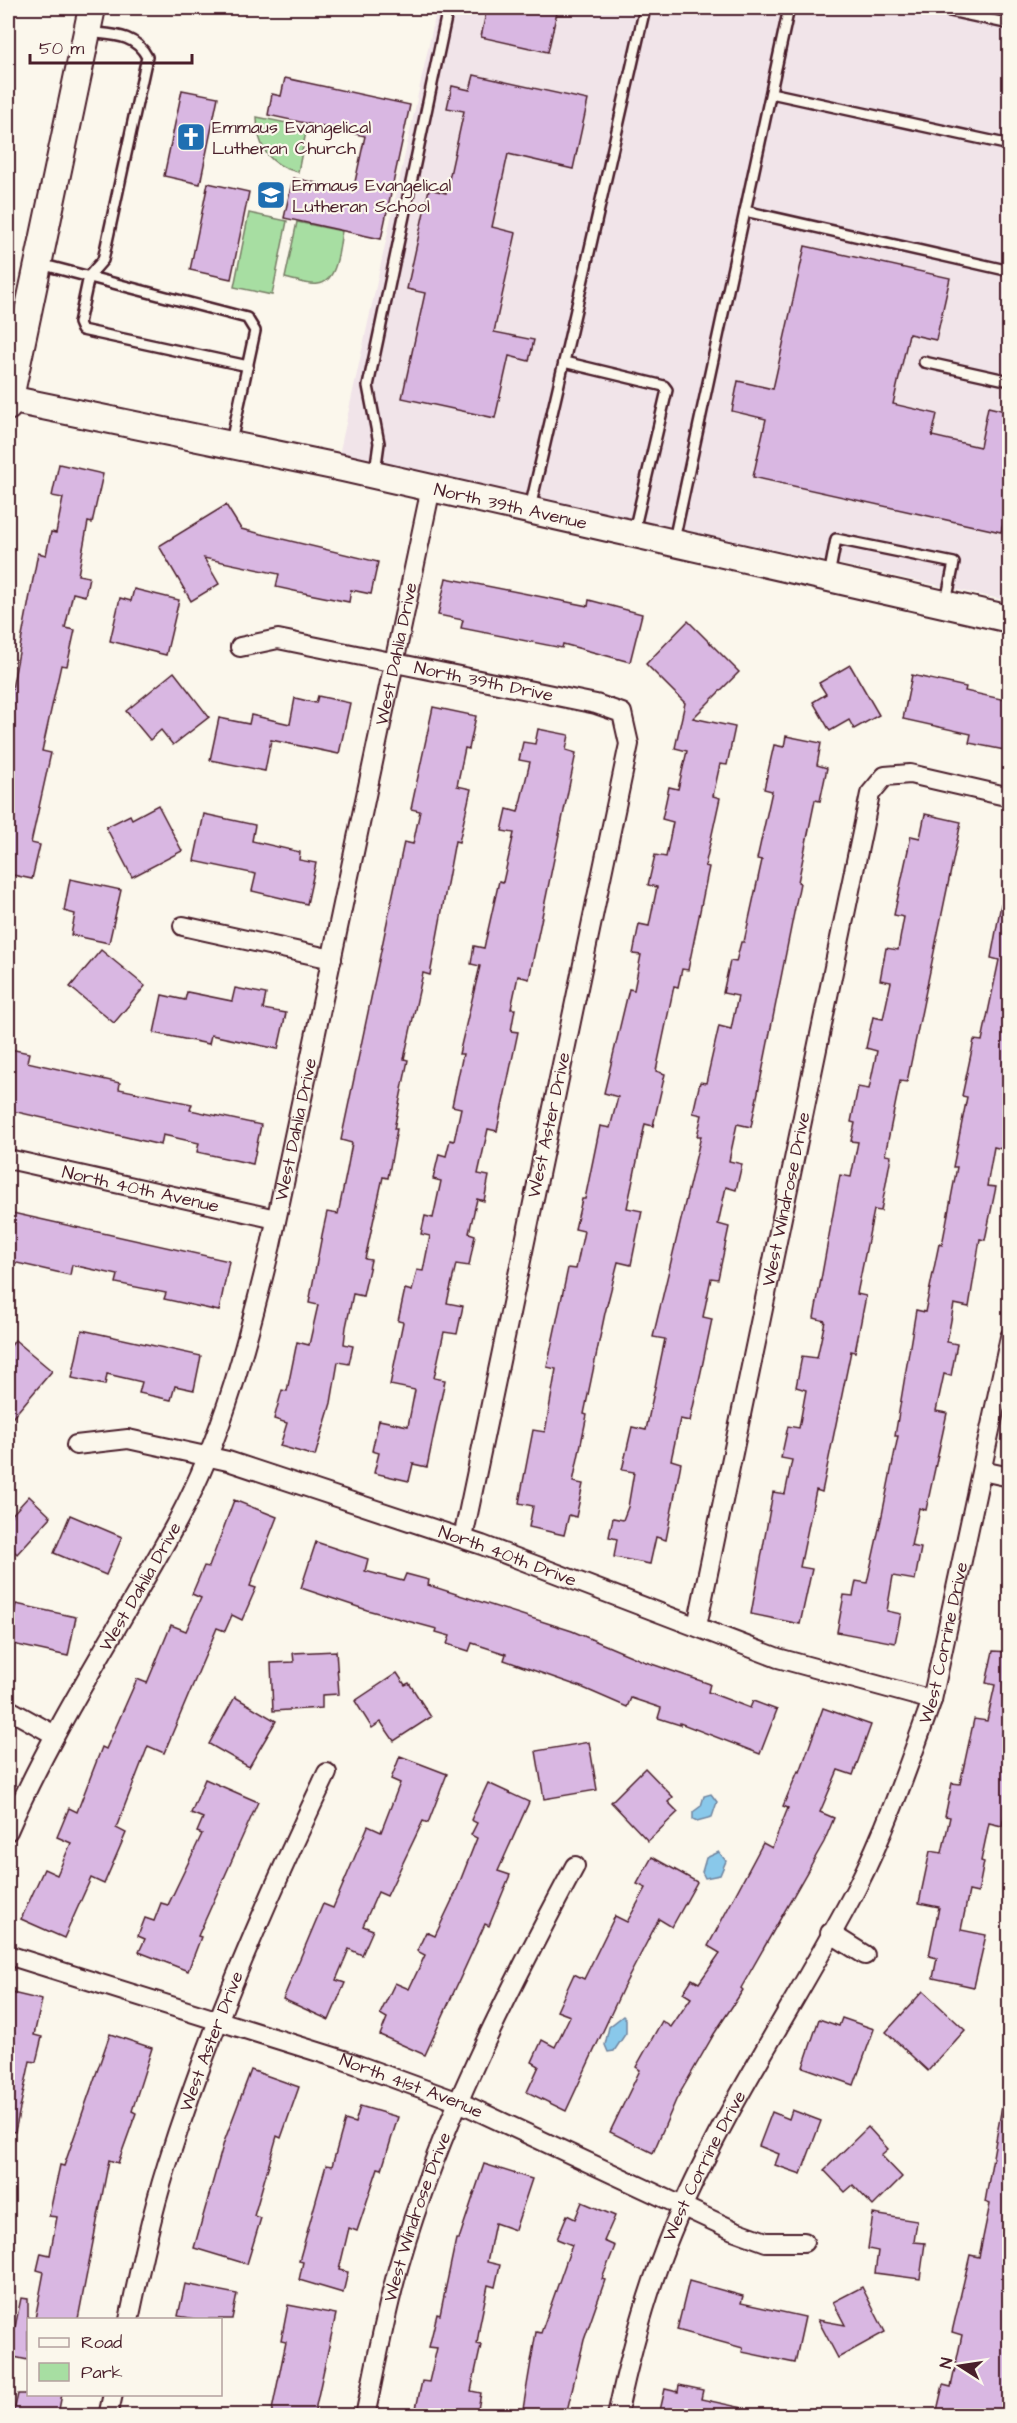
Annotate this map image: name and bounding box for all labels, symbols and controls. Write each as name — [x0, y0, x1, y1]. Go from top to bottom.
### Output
scale bar — [30, 27, 192, 65]
text: 50 m — [39, 36, 84, 61]
place label: Emmaus Evangelical Lutheran Church — [212, 115, 371, 161]
church icon: Emmaus Evangelical Lutheran Church — [175, 121, 207, 153]
place label: Emmaus Evangelical Lutheran School — [292, 173, 451, 219]
school or university icon: Emmaus Evangelical Lutheran School — [255, 179, 287, 211]
street label: North 39th Avenue — [432, 477, 590, 535]
street label: West Dahlia Drive — [369, 580, 423, 727]
street label: North 39th Drive — [412, 655, 556, 708]
street label: West Aster Drive — [521, 1050, 577, 1200]
street label: West Dahlia Drive — [268, 1055, 323, 1203]
street label: West Windrose Drive — [755, 1109, 816, 1289]
street label: North 40th Avenue — [60, 1159, 222, 1218]
street label: West Dahlia Drive — [93, 1517, 187, 1656]
street label: North 40th Drive — [435, 1519, 580, 1593]
street label: West Corrine Drive — [912, 1559, 974, 1727]
street label: West Aster Drive — [173, 1967, 249, 2115]
street label: North 41st Avenue — [336, 2047, 487, 2124]
street label: West Corrine Drive — [657, 2086, 752, 2245]
street label: West Windrose Drive — [377, 2128, 457, 2304]
legend — [27, 2318, 222, 2396]
text: Road — [81, 2330, 122, 2355]
north arrow — [930, 2336, 990, 2396]
text: N — [935, 2356, 958, 2370]
text: Park — [81, 2360, 123, 2385]

